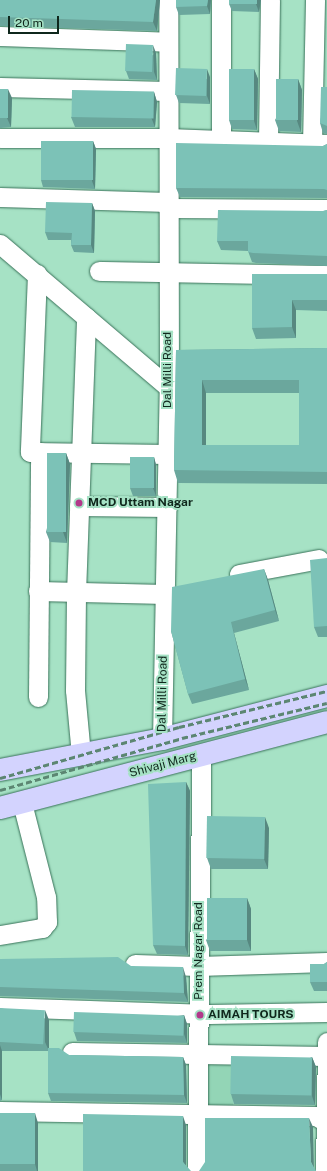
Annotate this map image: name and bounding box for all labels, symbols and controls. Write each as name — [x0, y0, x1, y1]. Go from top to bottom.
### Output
scale bar — [10, 8, 61, 34]
text: 20 m — [15, 16, 43, 30]
street label: Dal Milli Road — [161, 332, 175, 408]
place label: MCD Uttam Nagar — [88, 496, 193, 510]
marker: MCD Uttam Nagar — [73, 497, 85, 509]
street label: Dal Milli Road — [155, 656, 171, 732]
street label: Shivaji Marg — [128, 749, 198, 781]
street label: Prem Nagar Road — [192, 902, 206, 1000]
place label: AIMAH TOURS — [208, 1008, 294, 1022]
marker: AIMAH TOURS — [195, 1010, 205, 1020]

